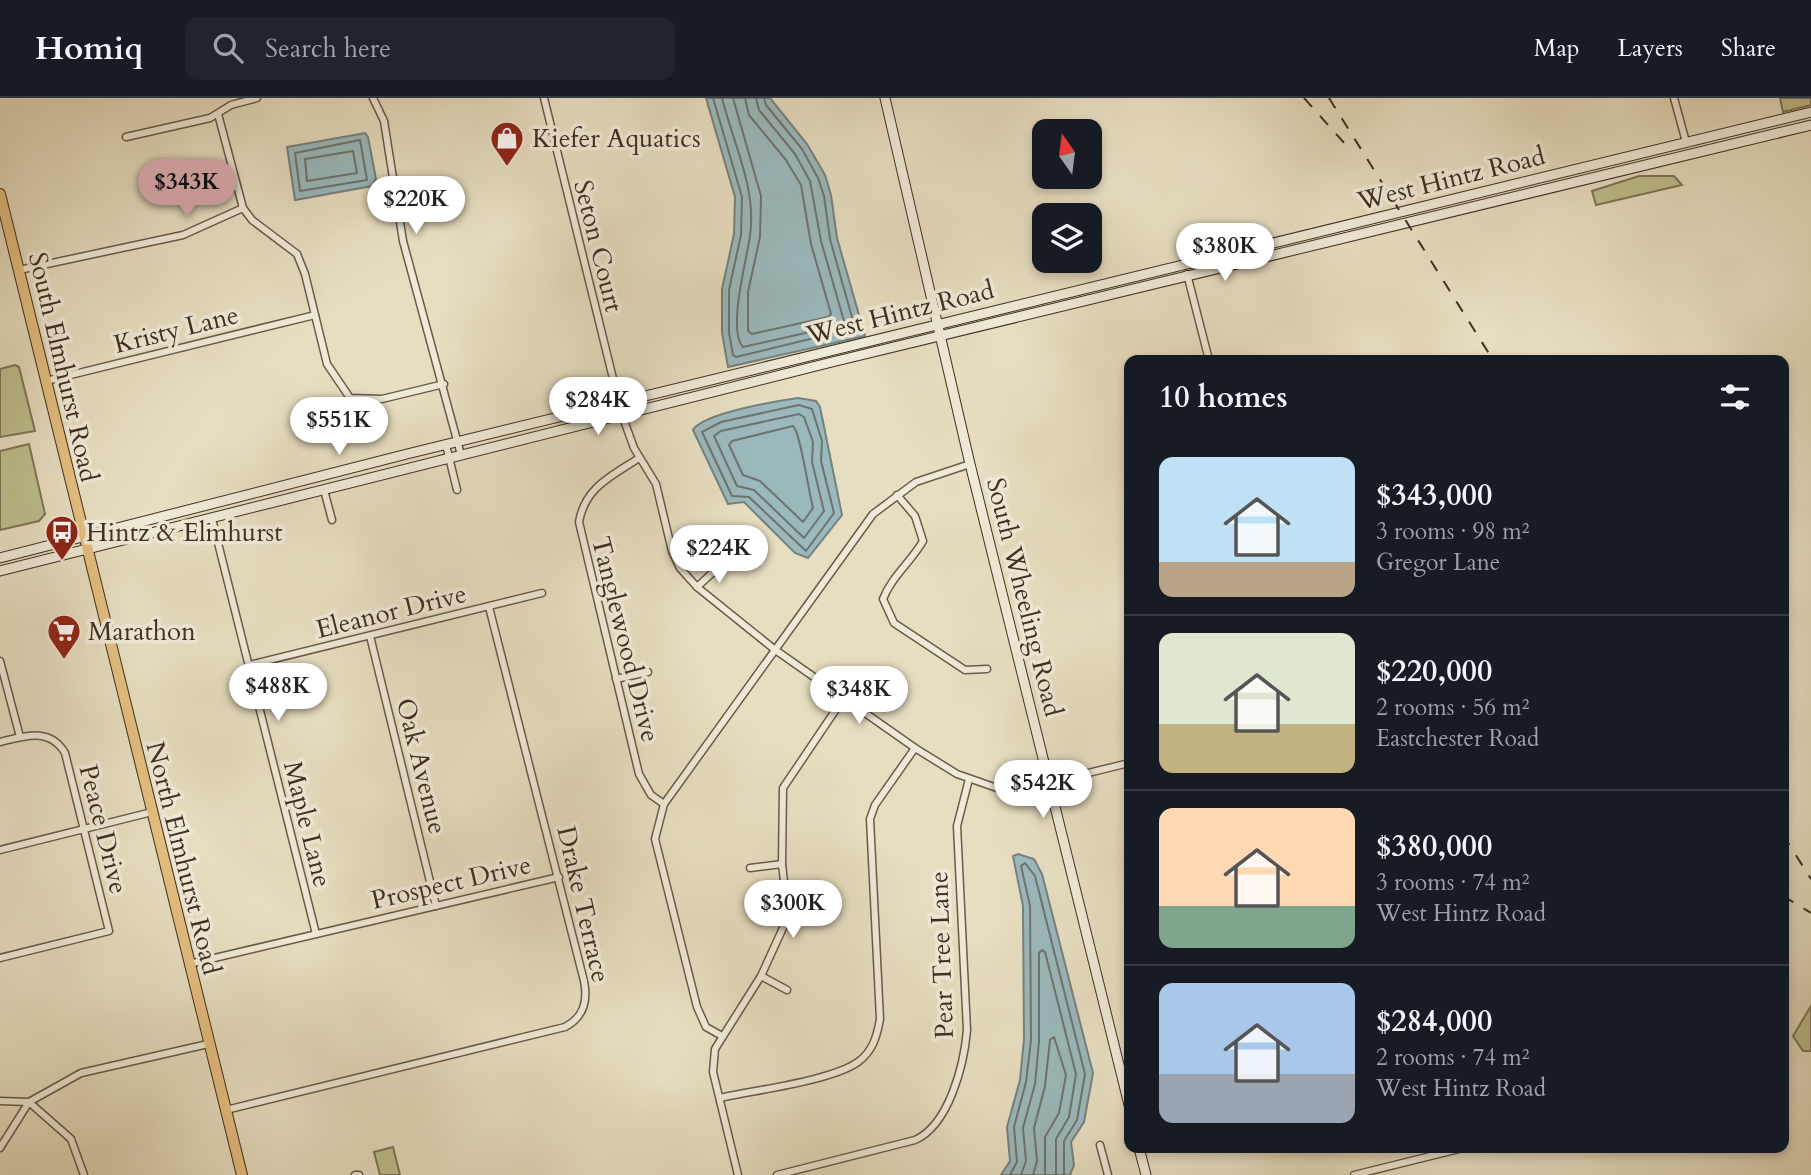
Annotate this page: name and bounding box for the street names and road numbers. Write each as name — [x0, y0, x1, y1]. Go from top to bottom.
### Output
street label: West Hintz Road — [1353, 138, 1549, 219]
street label: Seton Court — [565, 177, 632, 316]
street label: South Elmhurst Road — [20, 249, 107, 485]
street label: West Hintz Road — [802, 272, 998, 353]
street label: Kristy Lane — [110, 297, 242, 362]
street label: South Wheeling Road — [978, 474, 1071, 720]
street label: Tanglewood Drive — [583, 533, 668, 746]
street label: Eleanor Drive — [312, 576, 470, 647]
street label: Oak Avenue — [388, 694, 455, 838]
street label: North Elmhurst Road — [138, 738, 229, 978]
street label: Maple Lane — [275, 758, 340, 891]
street label: Peace Drive — [71, 761, 136, 897]
street label: Drake Terrace — [549, 823, 618, 986]
street label: Prospect Drive — [368, 847, 535, 918]
street label: Pear Tree Lane — [921, 871, 962, 1039]

